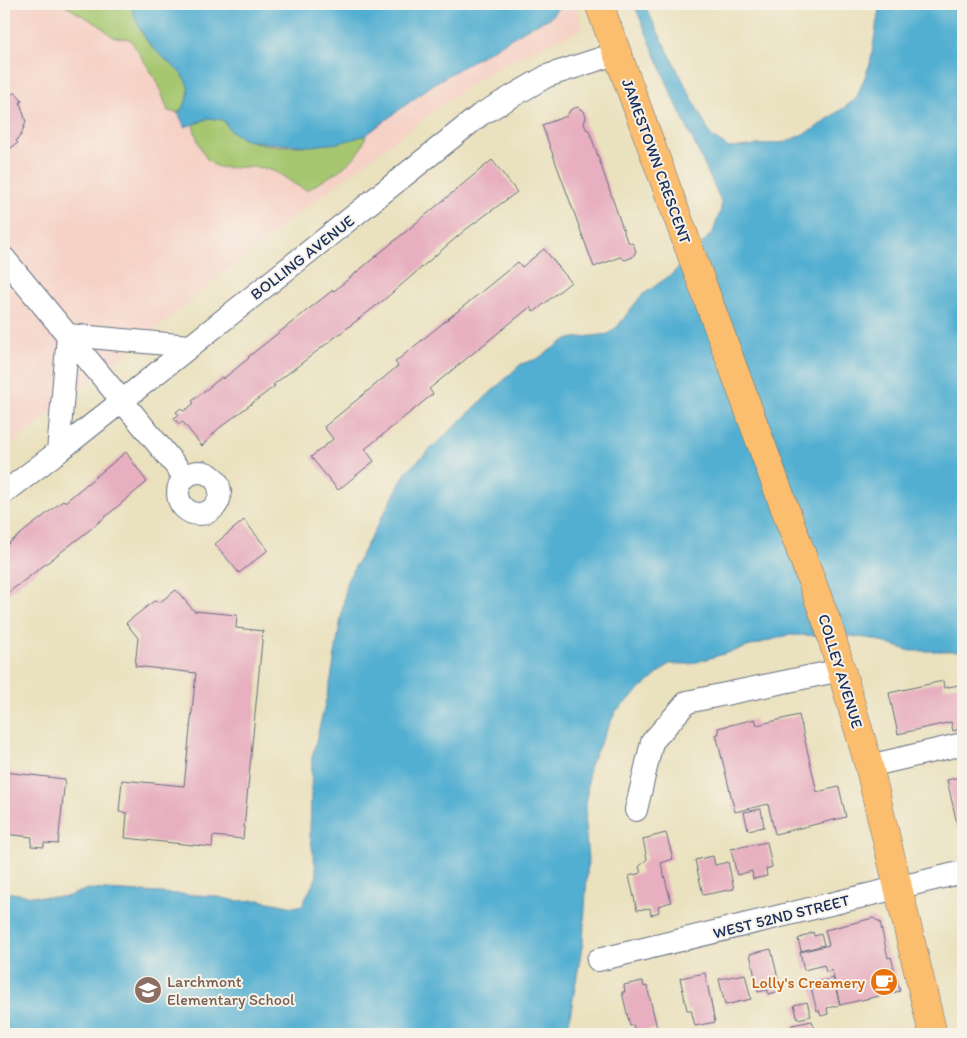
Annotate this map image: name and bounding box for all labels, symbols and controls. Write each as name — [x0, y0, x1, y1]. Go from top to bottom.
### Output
street label: JAMESTOWN CRESCENT — [618, 76, 695, 246]
street label: BOLLING AVENUE — [247, 211, 358, 304]
street label: COLLEY AVENUE — [814, 612, 867, 731]
street label: WEST 52ND STREET — [711, 890, 851, 943]
cafe icon: Lolly's Creamery — [869, 967, 899, 997]
place label: Larchmont Elementary School — [167, 972, 295, 1009]
place label: Lolly's Creamery — [752, 973, 865, 992]
school or university icon: Larchmont Elementary School — [133, 975, 163, 1005]

